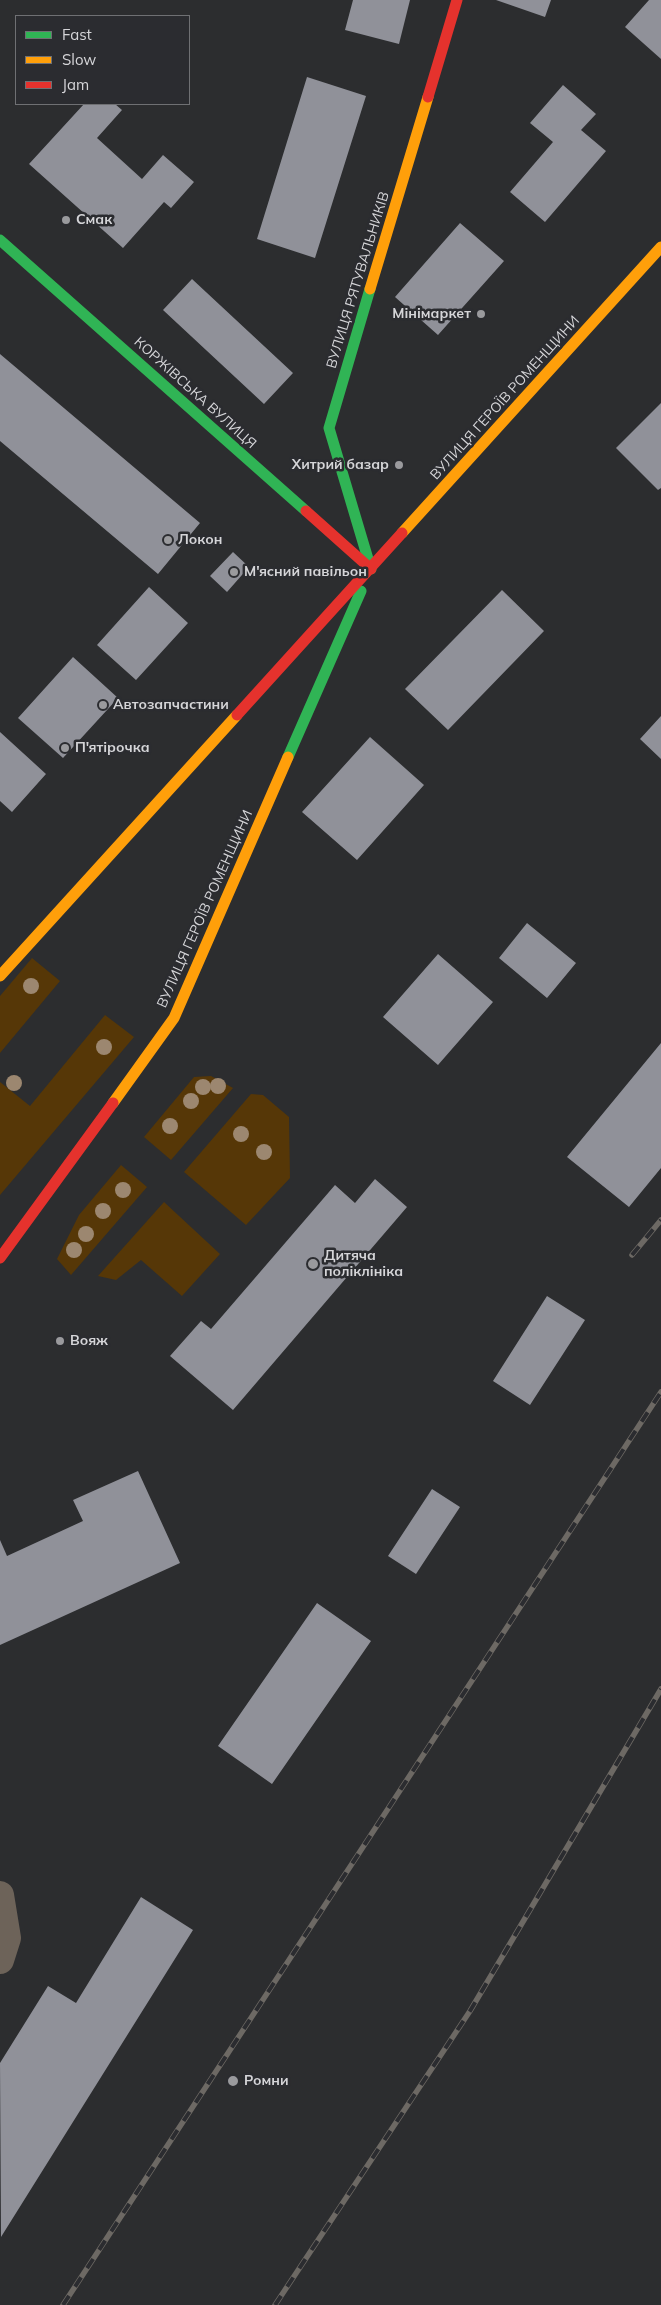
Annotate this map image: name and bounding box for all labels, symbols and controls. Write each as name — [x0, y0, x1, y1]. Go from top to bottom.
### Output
legend — [15, 15, 190, 105]
text: Fast — [62, 25, 92, 44]
text: Slow — [62, 50, 96, 69]
text: Jam — [62, 75, 89, 94]
street label: ВУЛИЦЯ РЯТУВАЛЬНИКІВ — [323, 190, 393, 370]
place label: Смак — [76, 212, 112, 228]
marker: Смак — [60, 214, 72, 226]
place label: Мінімаркет — [392, 306, 471, 322]
marker: Мінімаркет — [475, 308, 487, 320]
street label: ВУЛИЦЯ ГЕРОЇВ РОМЕНЩИНИ — [427, 313, 583, 483]
street label: КОРЖІВСЬКА ВУЛИЦЯ — [130, 334, 260, 452]
place label: Хитрий базар — [292, 457, 389, 473]
marker: Хитрий базар — [393, 459, 405, 471]
place label: Локон — [178, 532, 222, 548]
marker: Локон — [162, 534, 174, 546]
place label: М'ясний павільон — [244, 564, 367, 580]
marker: М'ясний павільон — [228, 566, 240, 578]
place label: Автозапчастини — [113, 697, 229, 713]
marker: Автозапчастини — [97, 699, 109, 711]
place label: П'ятірочка — [75, 740, 150, 756]
marker: П'ятірочка — [59, 742, 71, 754]
street label: ВУЛИЦЯ ГЕРОЇВ РОМЕНЩИНИ — [154, 808, 256, 1010]
place label: Дитяча поліклініка — [324, 1248, 403, 1280]
marker: Дитяча поліклініка — [306, 1257, 320, 1271]
place label: Вояж — [70, 1333, 108, 1349]
marker: Вояж — [54, 1335, 66, 1347]
place label: Ромни — [244, 2073, 289, 2089]
marker: Ромни — [226, 2074, 240, 2088]

